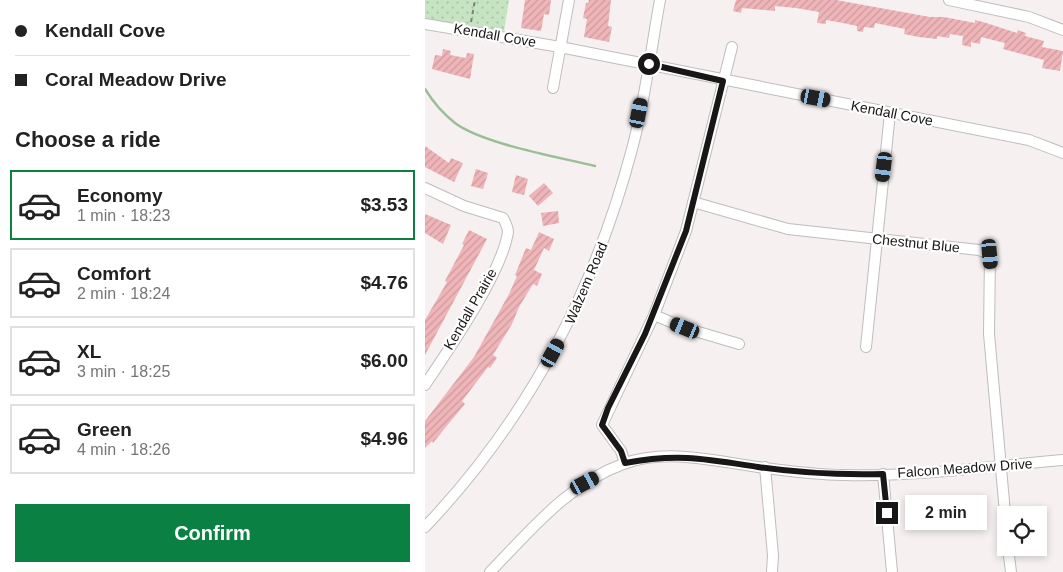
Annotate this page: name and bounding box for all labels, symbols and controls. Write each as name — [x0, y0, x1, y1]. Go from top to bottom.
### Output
text: Kendall Cove — [45, 20, 165, 41]
street label: Kendall Cove — [453, 20, 538, 50]
route start — [638, 53, 660, 75]
text: Coral Meadow Drive — [45, 69, 227, 90]
car — [799, 88, 832, 108]
car — [628, 97, 649, 129]
street label: Kendall Cove — [850, 97, 935, 129]
text: Choose a ride — [15, 127, 160, 152]
car — [874, 151, 893, 183]
icon: car — [17, 183, 62, 228]
text: Economy — [77, 185, 163, 206]
text: $3.53 — [360, 194, 408, 215]
text: 1 min · 18:23 — [77, 207, 170, 224]
street label: Chestnut Blue — [871, 230, 961, 256]
car — [981, 238, 998, 270]
street label: Walzem Road — [562, 240, 610, 326]
icon: car — [17, 261, 62, 306]
text: Comfort — [77, 263, 151, 284]
street label: Kendall Prairie — [440, 265, 500, 352]
text: $4.76 — [360, 272, 408, 293]
text: 2 min · 18:24 — [77, 285, 170, 302]
car — [668, 315, 701, 341]
car — [539, 336, 566, 370]
icon: car — [17, 339, 62, 384]
text: XL — [77, 341, 101, 362]
text: $6.00 — [360, 350, 408, 371]
text: 3 min · 18:25 — [77, 363, 170, 380]
icon: car — [17, 417, 62, 462]
text: Green — [77, 419, 132, 440]
text: $4.96 — [360, 428, 408, 449]
text: 4 min · 18:26 — [77, 441, 170, 458]
street label: Falcon Meadow Drive — [897, 455, 1033, 481]
car — [568, 469, 601, 497]
callout: 2 min — [905, 496, 987, 530]
route end — [876, 502, 898, 524]
button: Confirm — [15, 504, 410, 562]
text: 2 min — [925, 504, 967, 521]
map controls — [997, 506, 1047, 556]
button: locate — [997, 506, 1047, 556]

